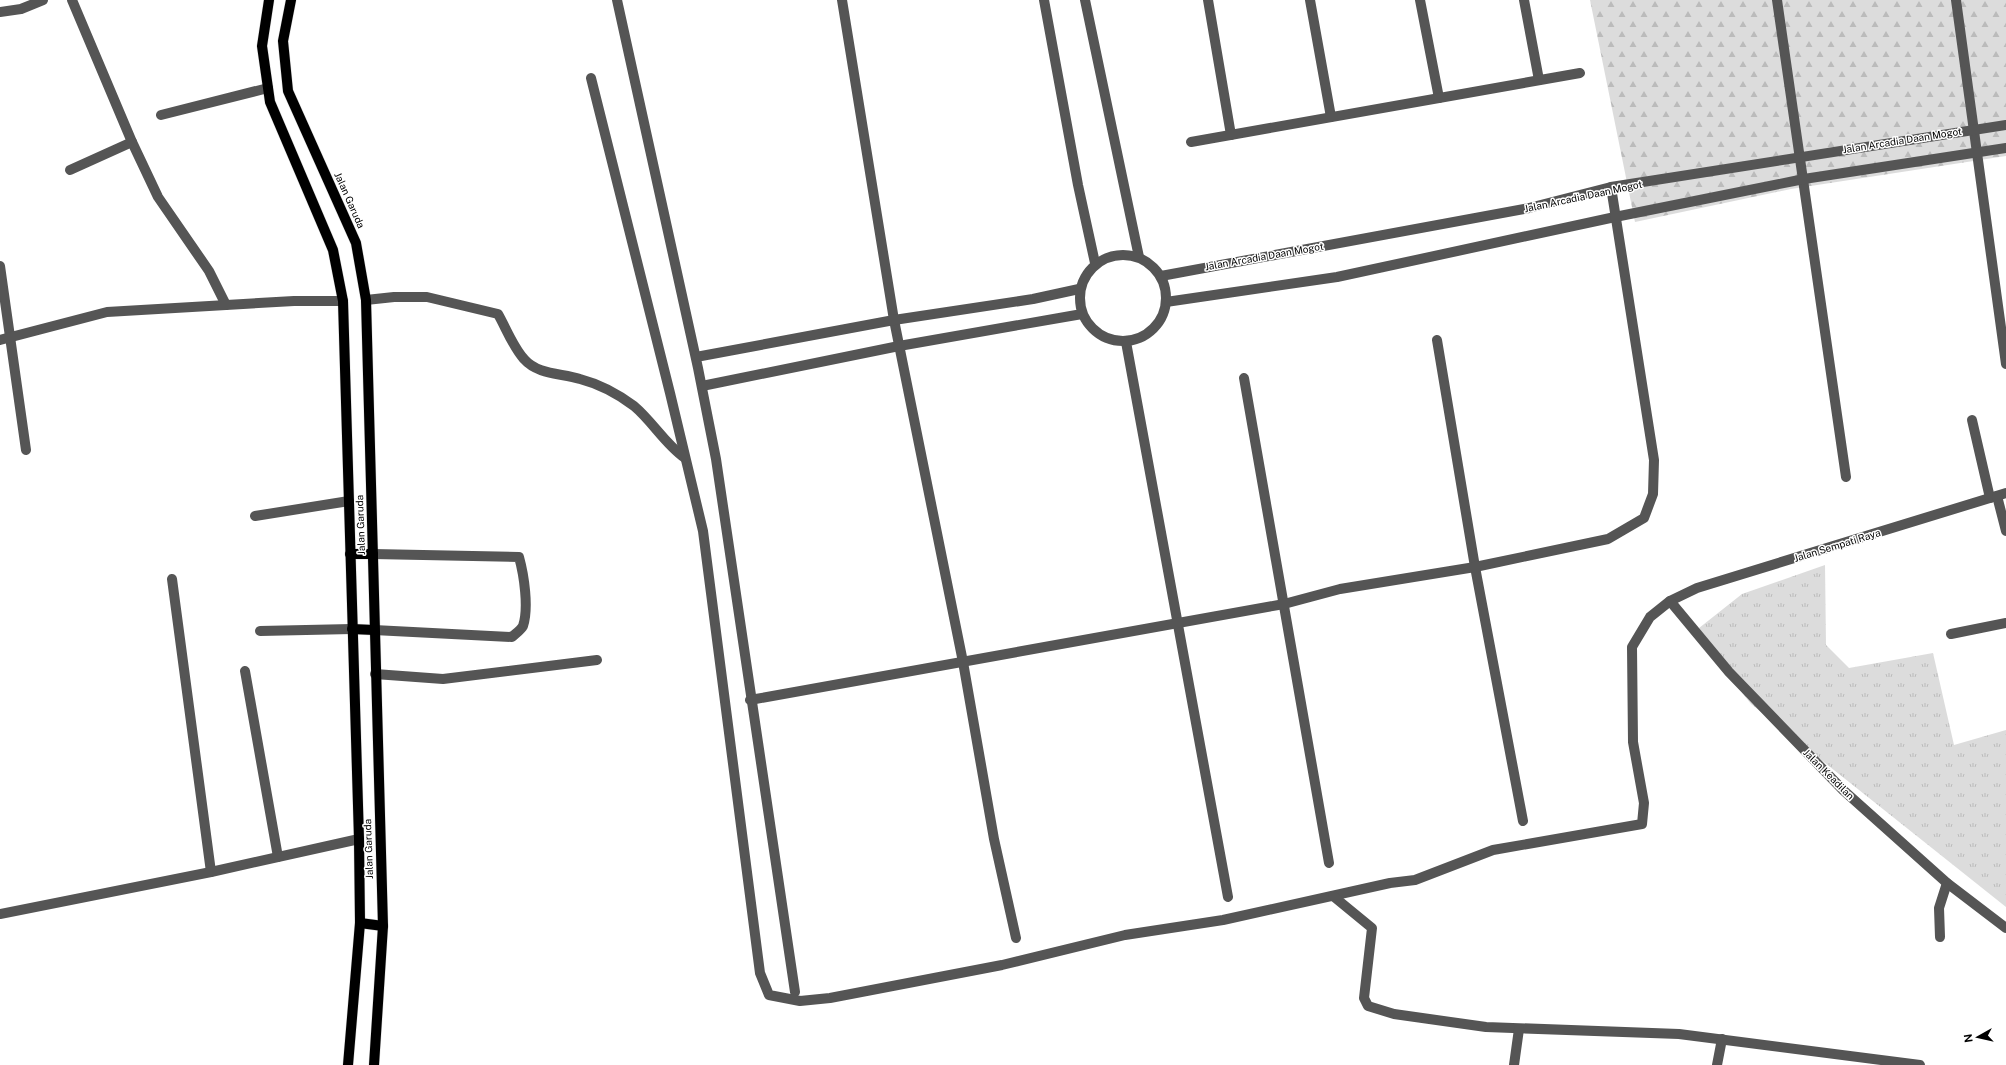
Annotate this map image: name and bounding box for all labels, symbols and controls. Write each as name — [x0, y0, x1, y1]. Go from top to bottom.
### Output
street label: Jalan Arcadia Daan Mogot — [1842, 125, 1962, 155]
street label: Jalan Garuda — [332, 170, 368, 230]
street label: Jalan Arcadia Daan Mogot — [1523, 178, 1643, 214]
street label: Jalan Arcadia Daan Mogot — [1204, 240, 1324, 272]
street label: Jalan Garuda — [353, 495, 367, 555]
street label: Jalan Sempati Raya — [1792, 526, 1882, 564]
street label: Jalan Keadilan — [1801, 746, 1857, 802]
street label: Jalan Garuda — [361, 819, 375, 879]
north arrow — [1958, 1017, 1998, 1057]
text: N — [1962, 1033, 1975, 1043]

